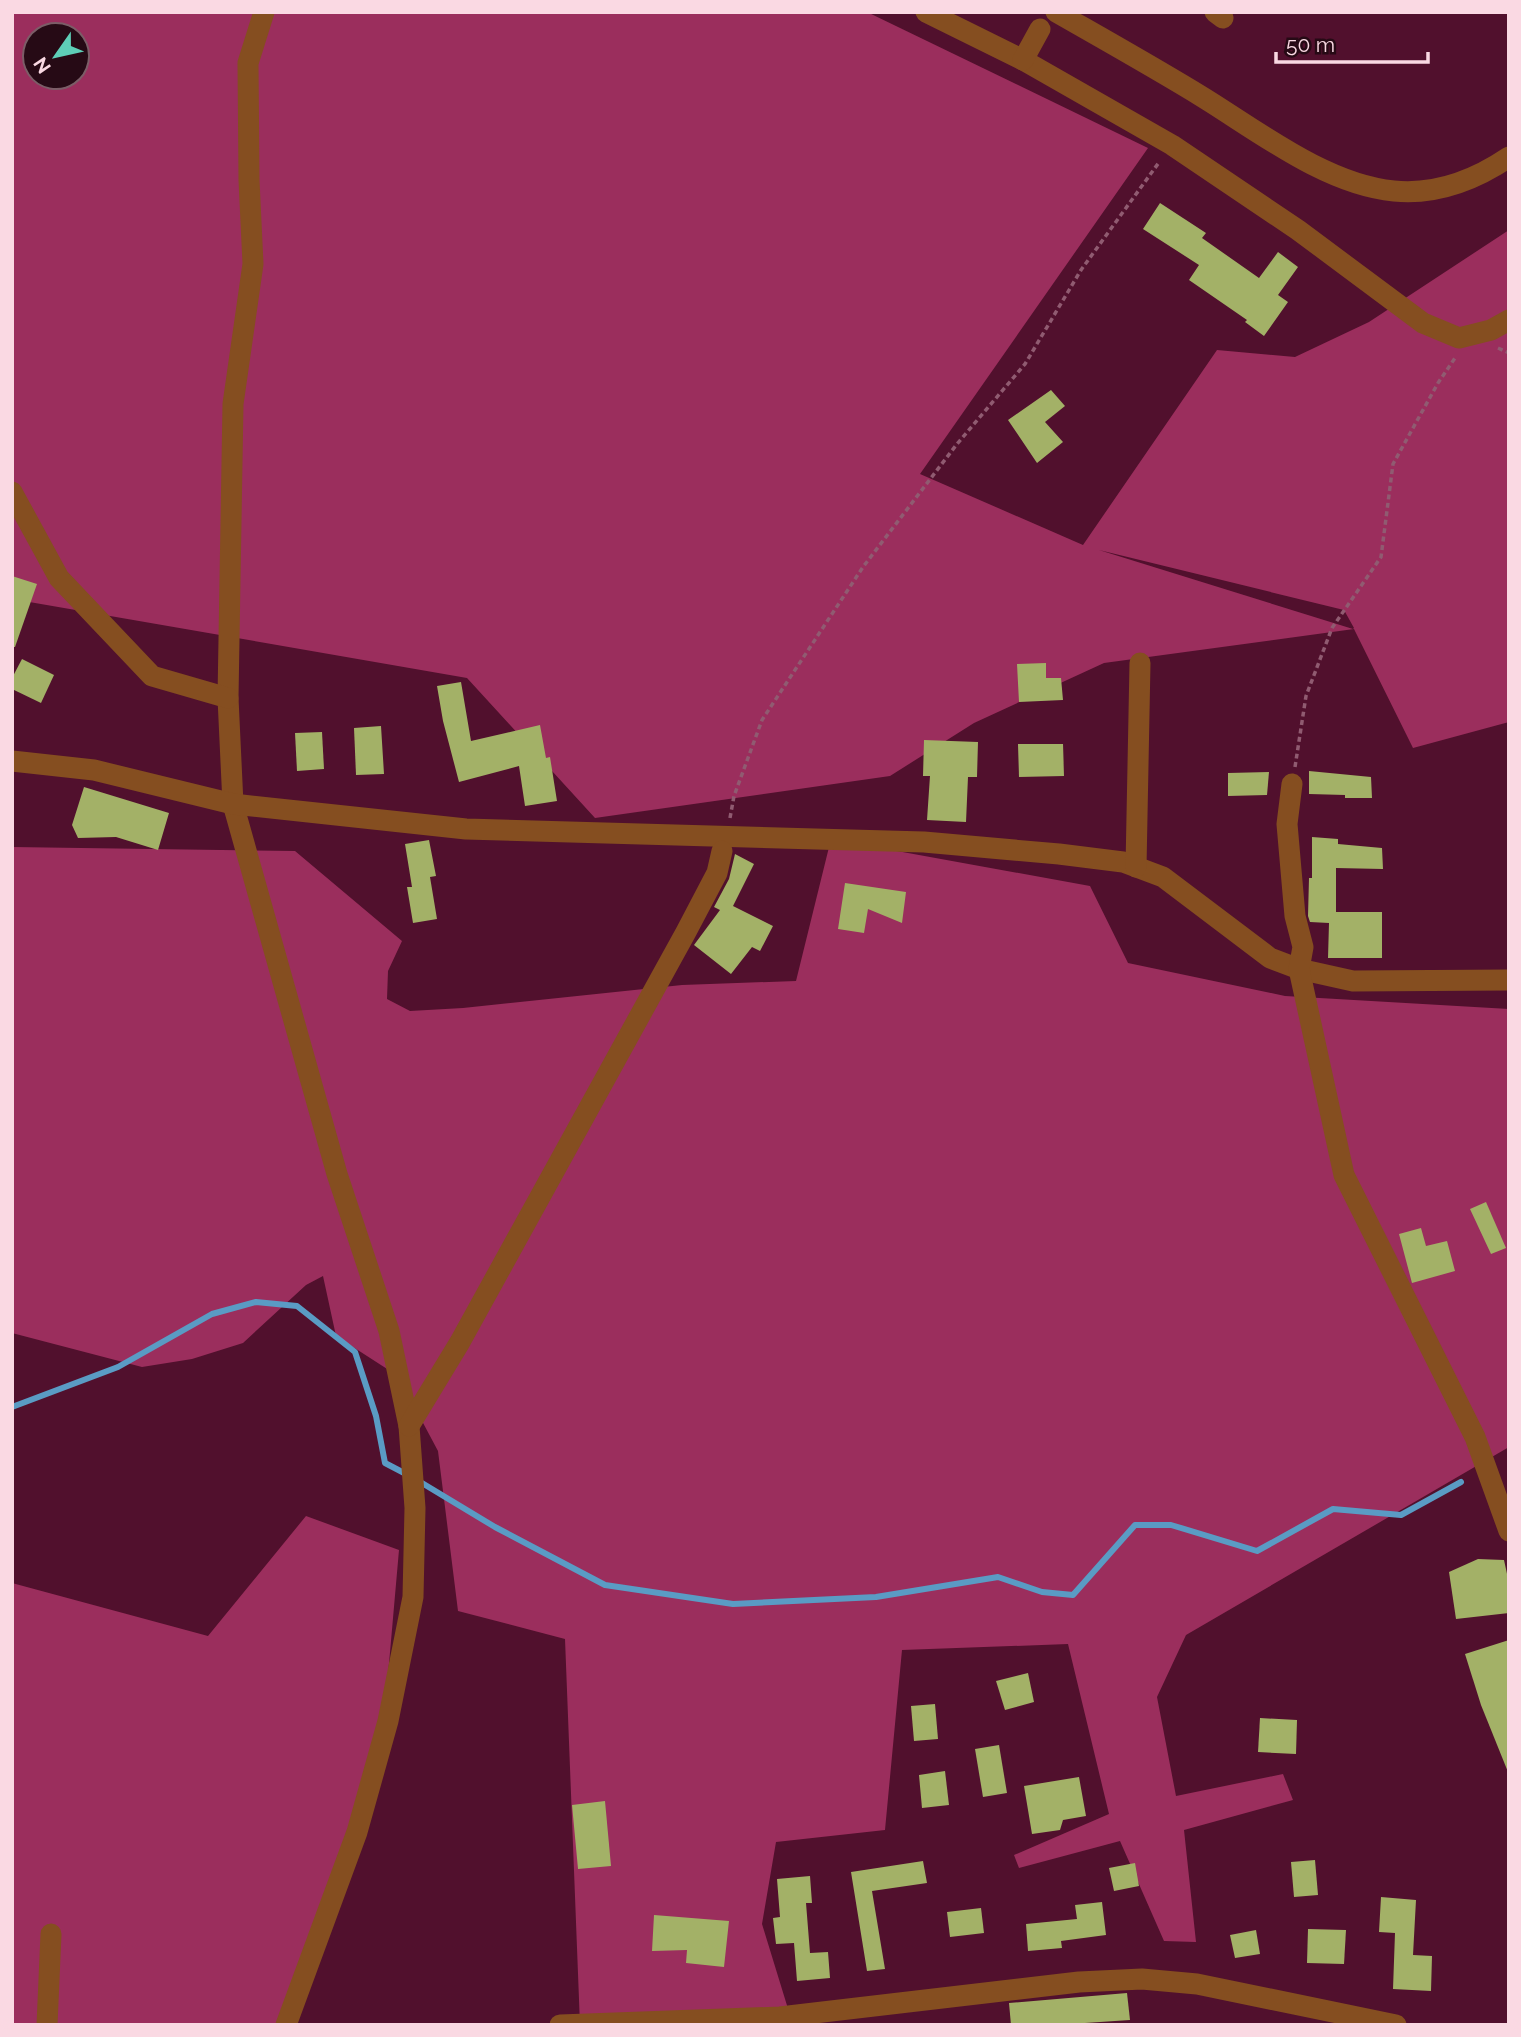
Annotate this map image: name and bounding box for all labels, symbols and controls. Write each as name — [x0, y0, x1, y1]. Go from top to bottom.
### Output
north arrow — [21, 21, 91, 91]
scale bar — [1276, 21, 1428, 65]
text: 50 m — [1286, 32, 1335, 57]
text: N — [29, 53, 55, 78]

